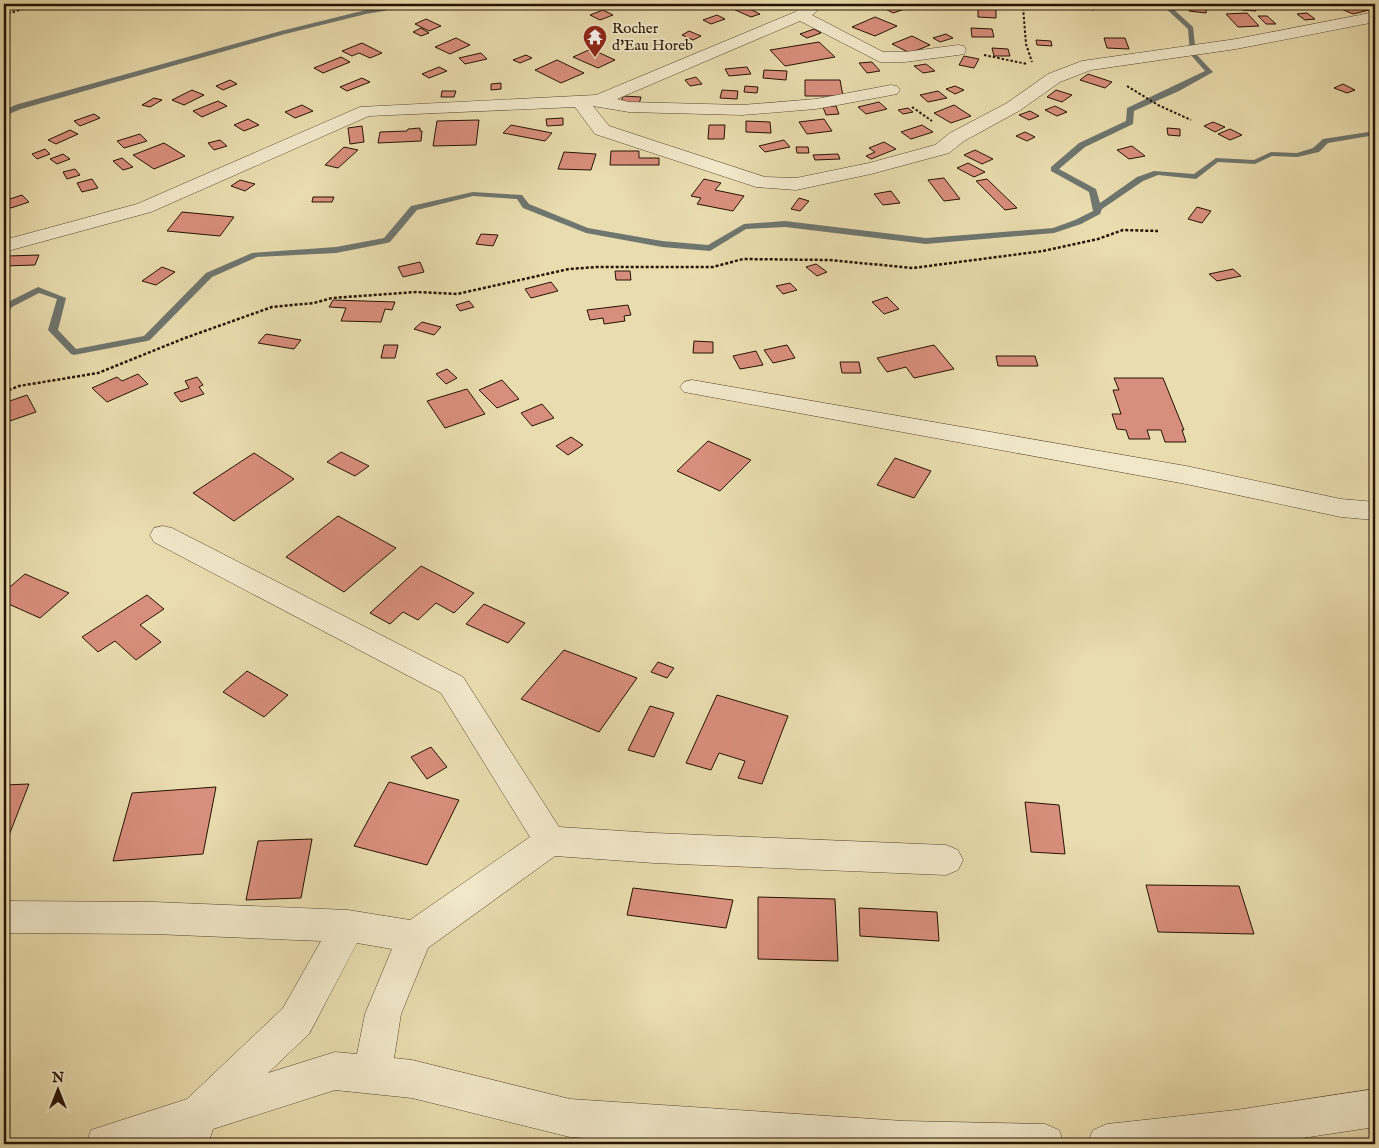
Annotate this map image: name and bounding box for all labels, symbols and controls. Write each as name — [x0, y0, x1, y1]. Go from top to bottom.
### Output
place label: Rocher d'Eau Horeb — [612, 19, 693, 55]
temple icon: Rocher d'Eau Horeb — [582, 24, 608, 58]
north arrow — [32, 1066, 82, 1116]
text: N — [51, 1069, 64, 1087]

